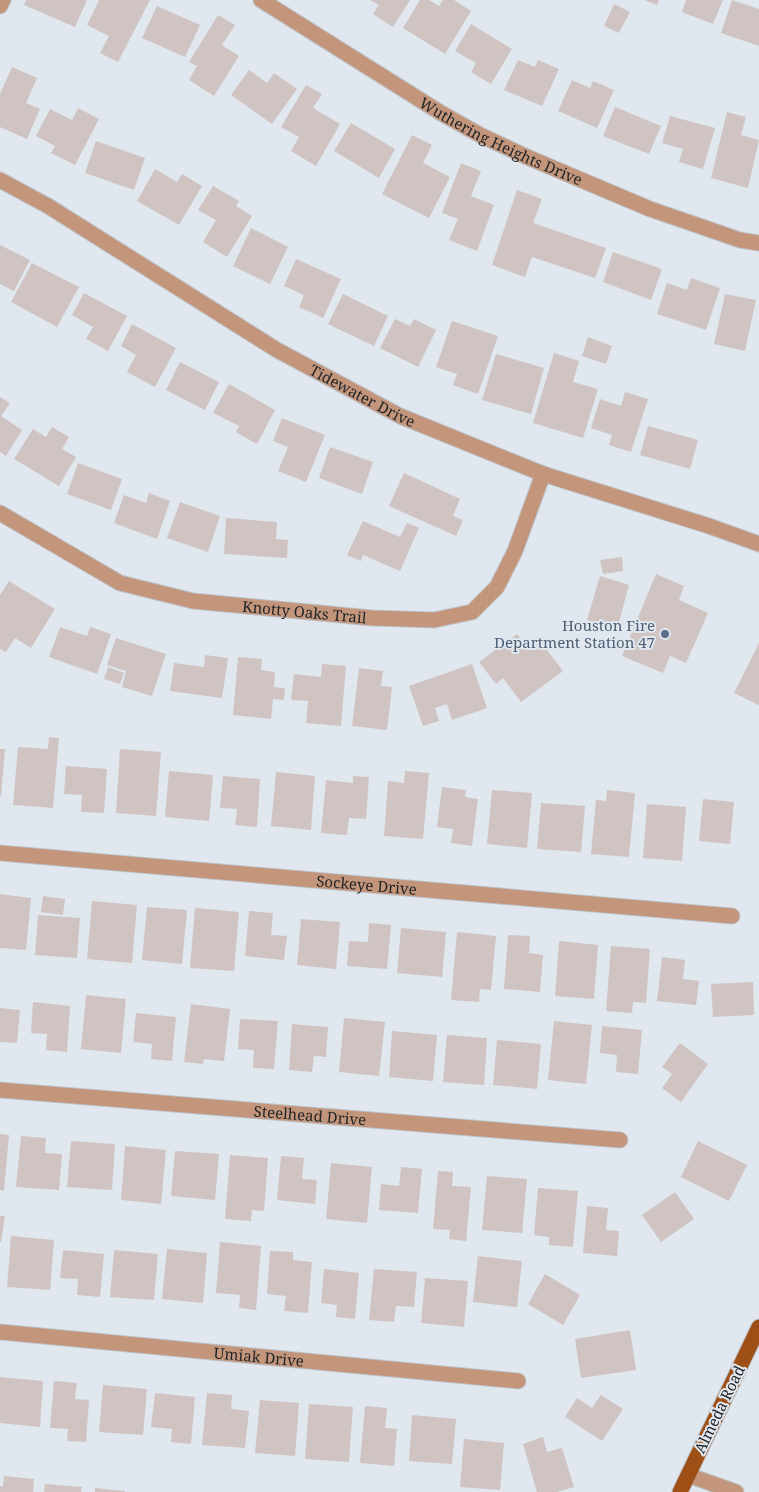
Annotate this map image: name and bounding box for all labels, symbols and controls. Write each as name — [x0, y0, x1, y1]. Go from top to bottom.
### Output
street label: Wuthering Heights Drive — [416, 92, 586, 189]
street label: Tidewater Drive — [306, 359, 418, 431]
street label: Knotty Oaks Trail — [241, 596, 368, 627]
place label: Houston Fire Department Station 47 — [494, 615, 655, 652]
marker: Houston Fire Department Station 47 — [659, 628, 671, 640]
street label: Sockeye Drive — [316, 870, 418, 899]
street label: Steelhead Drive — [253, 1100, 367, 1130]
street label: Umiak Drive — [213, 1342, 305, 1371]
street label: Almeda Road — [689, 1362, 749, 1456]

